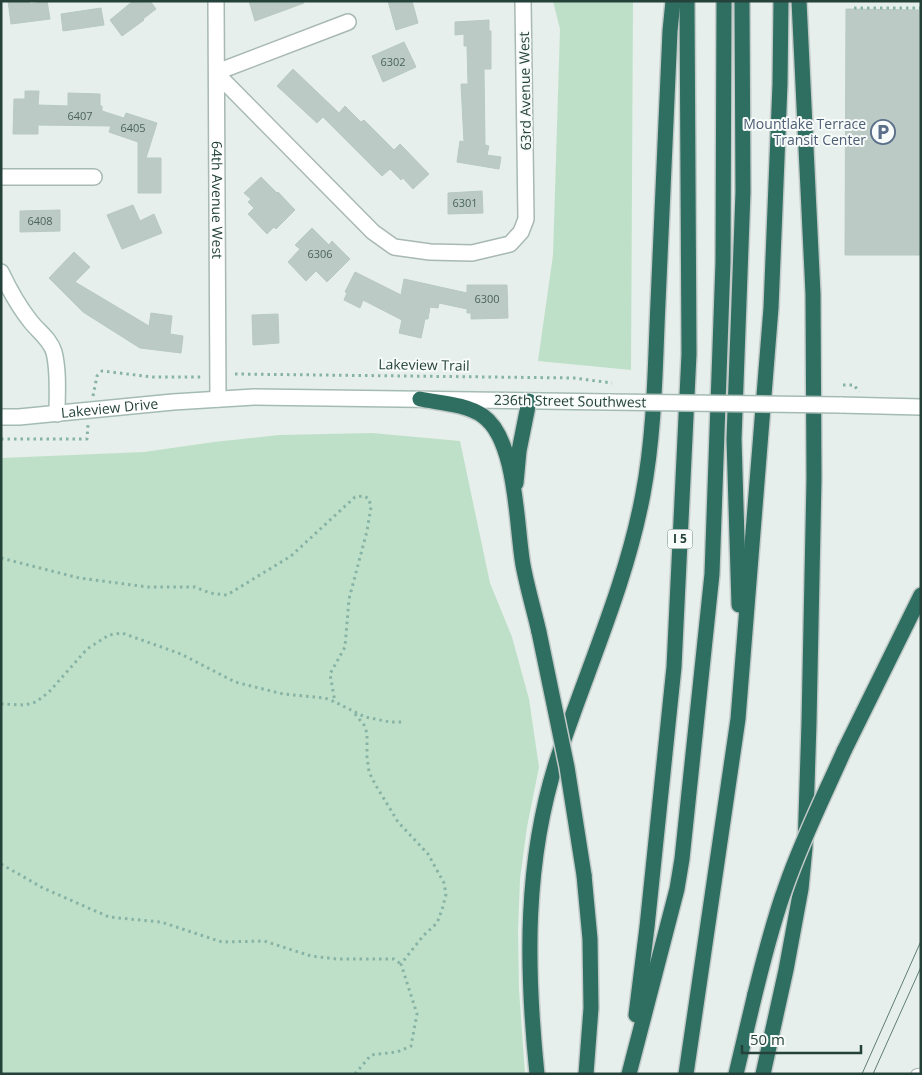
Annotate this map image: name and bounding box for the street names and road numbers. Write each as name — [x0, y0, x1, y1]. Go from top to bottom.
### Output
street label: 63rd Avenue West — [514, 31, 535, 151]
street label: 64th Avenue West — [208, 141, 227, 259]
street label: Lakeview Trail — [378, 354, 470, 375]
street label: 236th Street Southwest — [494, 390, 646, 411]
street label: Lakeview Drive — [60, 393, 159, 422]
road number: I 5 — [668, 530, 692, 548]

